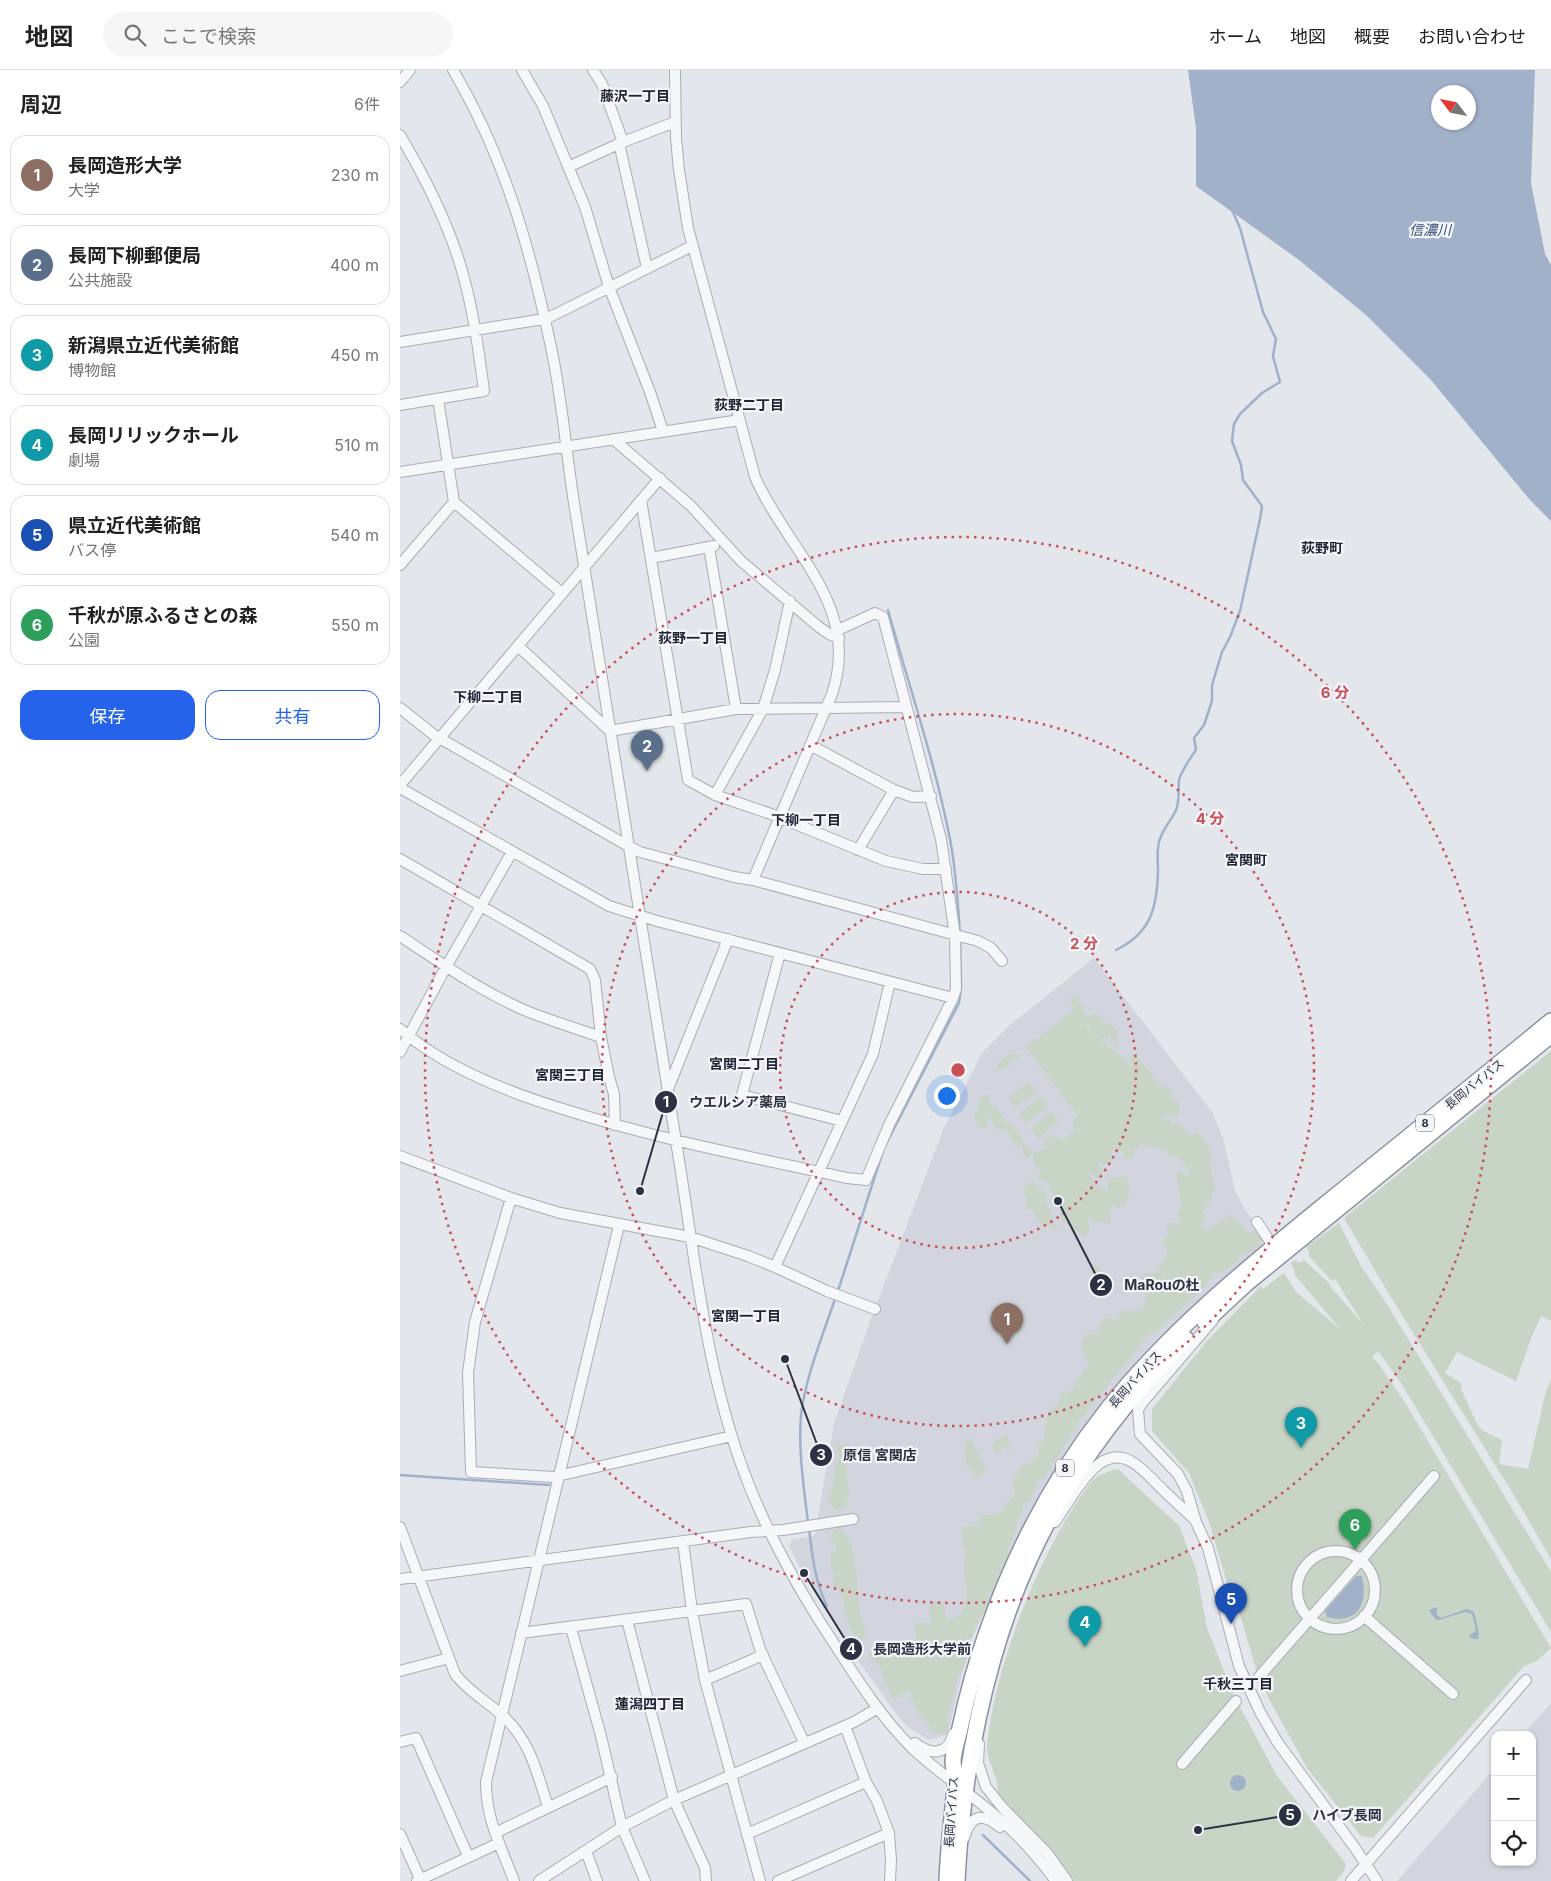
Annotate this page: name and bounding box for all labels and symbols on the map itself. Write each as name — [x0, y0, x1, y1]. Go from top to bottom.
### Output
north arrow — [1431, 85, 1476, 130]
district label: 藤沢一丁目 — [600, 87, 670, 104]
water label: 信濃川 — [1409, 221, 1453, 238]
district label: 荻野二丁目 — [714, 396, 784, 413]
district label: 荻野町 — [1301, 539, 1343, 556]
district label: 荻野一丁目 — [658, 629, 728, 646]
text: 6 分 — [1321, 683, 1349, 702]
district label: 下柳二丁目 — [453, 688, 523, 705]
pin: 2 — [631, 730, 663, 771]
text: 4 分 — [1196, 809, 1224, 828]
district label: 下柳一丁目 — [771, 811, 841, 828]
district label: 宮関町 — [1225, 851, 1267, 868]
text: 2 分 — [1070, 934, 1098, 953]
district label: 宮関二丁目 — [709, 1055, 779, 1072]
street label: 長岡バイパス — [1441, 1056, 1507, 1112]
centre of rings — [949, 1061, 967, 1079]
district label: 宮関三丁目 — [535, 1066, 605, 1083]
your location — [934, 1083, 960, 1109]
callout: ウエルシア薬局 — [654, 1087, 797, 1116]
text: 1 — [663, 1092, 669, 1111]
text: ウエルシア薬局 — [689, 1093, 787, 1110]
road number: 8 — [1416, 1114, 1434, 1132]
callout: MaRouの杜 — [1089, 1270, 1209, 1299]
text: 2 — [1096, 1275, 1106, 1294]
text: MaRouの杜 — [1124, 1276, 1200, 1293]
pin: 1 — [991, 1303, 1023, 1344]
district label: 宮関一丁目 — [711, 1307, 781, 1324]
street label: 長岡バイパス — [1105, 1347, 1165, 1411]
pin: 3 — [1285, 1407, 1317, 1448]
callout: 原信 宮関店 — [809, 1440, 927, 1469]
text: 3 — [816, 1445, 826, 1464]
text: 原信 宮関店 — [843, 1446, 917, 1463]
road number: 8 — [1056, 1460, 1074, 1476]
pin: 6 — [1339, 1509, 1371, 1550]
pin: 5 — [1215, 1583, 1247, 1624]
pin: 4 — [1069, 1606, 1101, 1647]
callout: 長岡造形大学前 — [838, 1634, 981, 1663]
text: 4 — [846, 1639, 856, 1658]
text: 長岡造形大学前 — [873, 1640, 971, 1657]
district label: 千秋三丁目 — [1203, 1675, 1273, 1692]
district label: 蓮潟四丁目 — [615, 1695, 685, 1712]
street label: 長岡バイパス — [941, 1776, 961, 1848]
callout: ハイブ長岡 — [1277, 1801, 1392, 1830]
text: 5 — [1285, 1805, 1295, 1824]
text: ハイブ長岡 — [1312, 1806, 1382, 1823]

